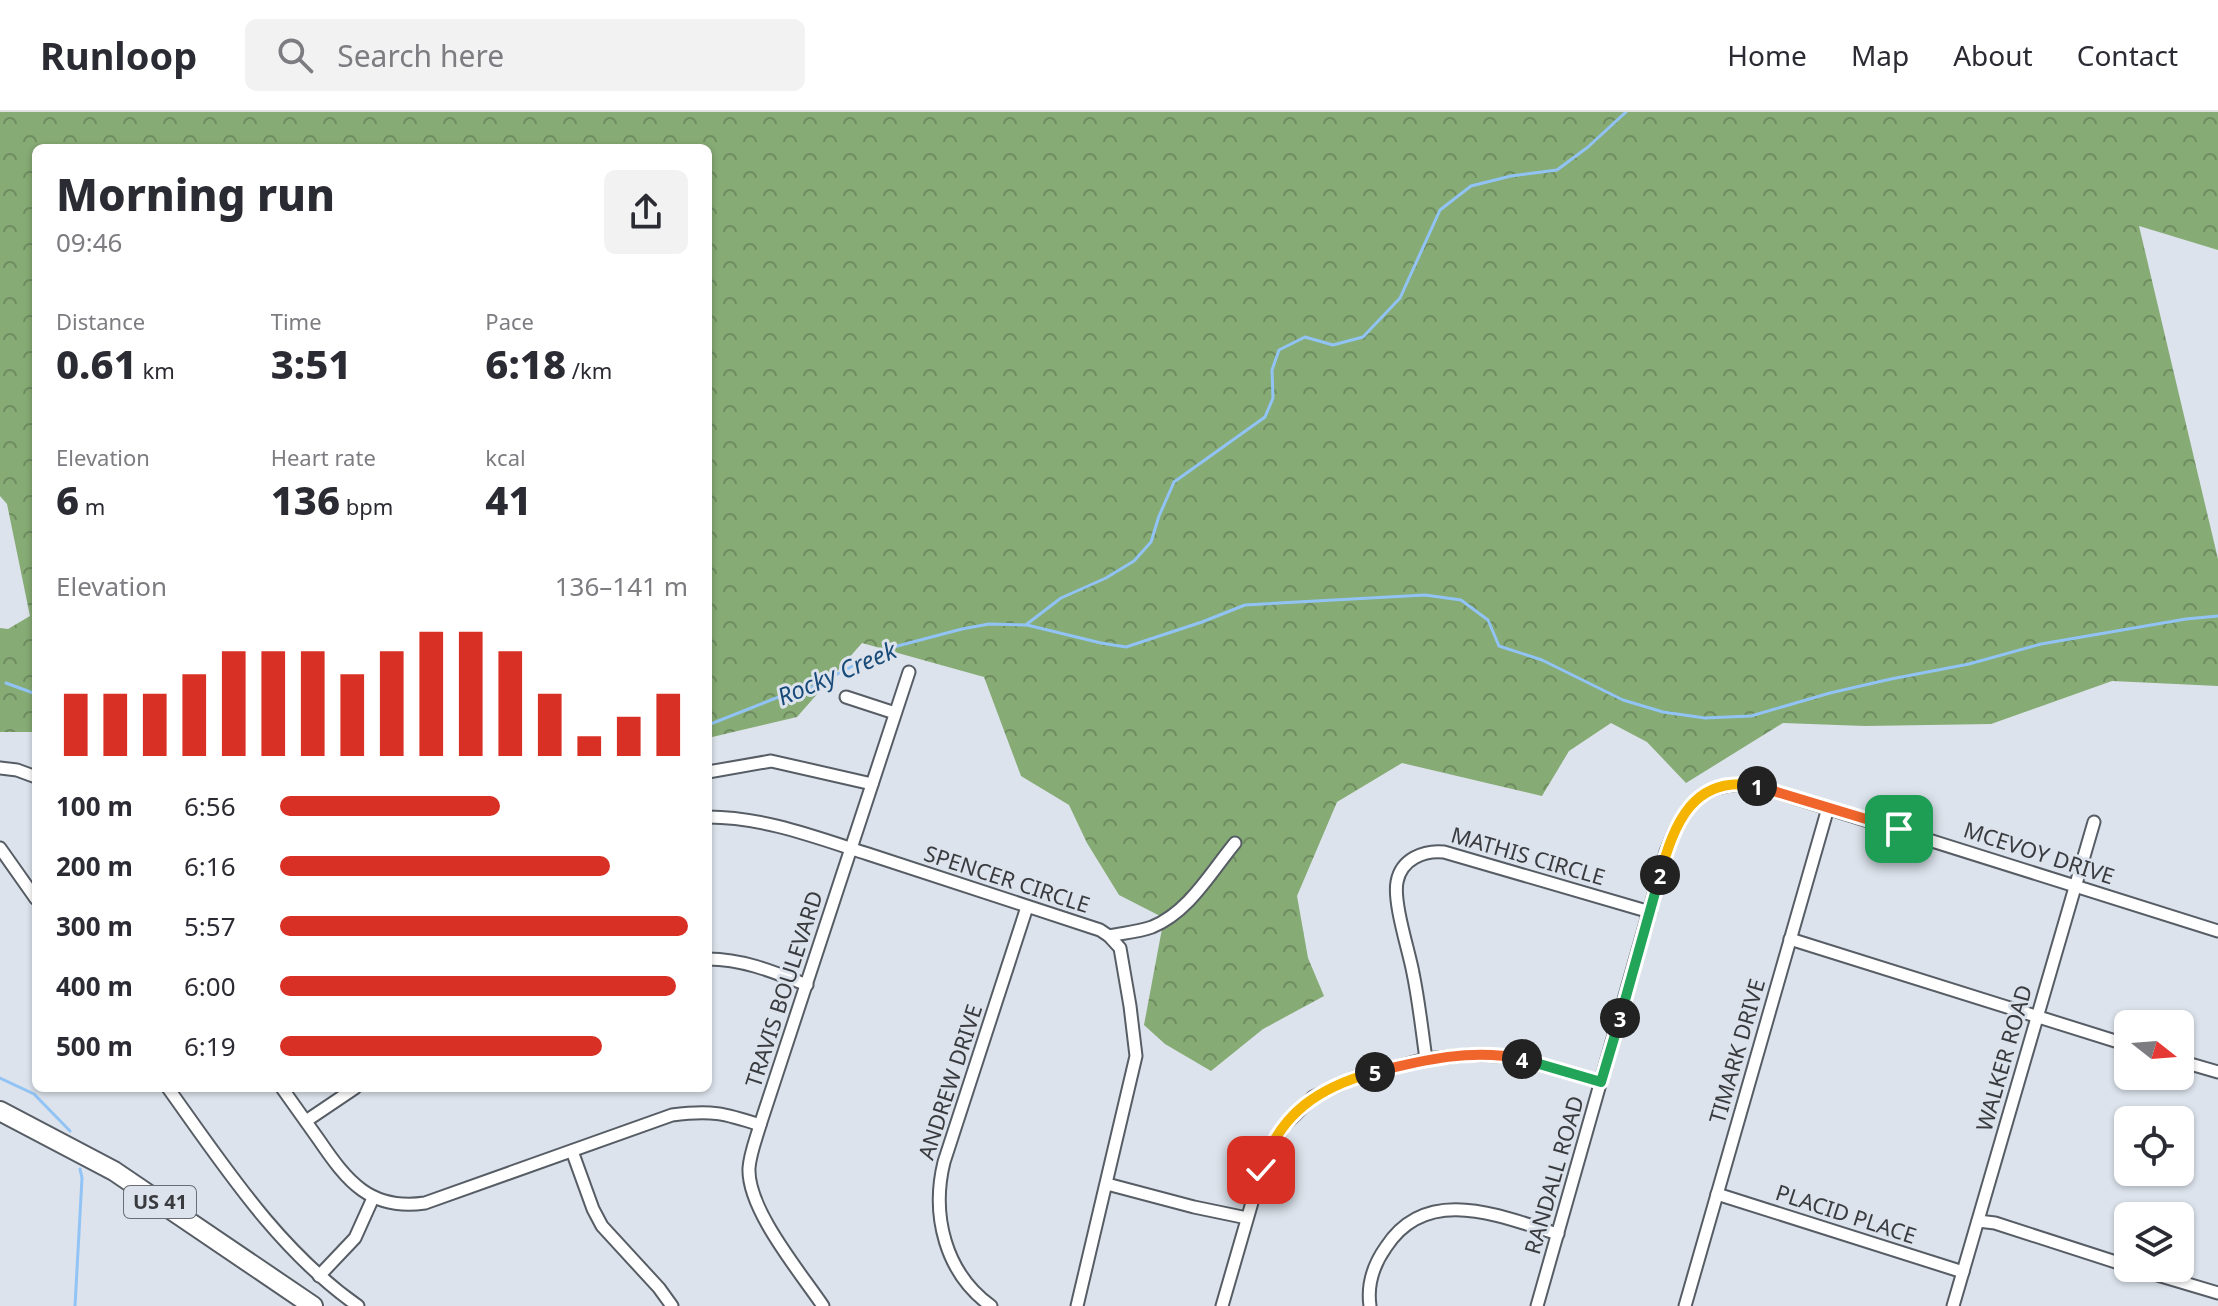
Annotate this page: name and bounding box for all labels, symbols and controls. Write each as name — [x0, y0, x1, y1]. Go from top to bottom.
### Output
search box — [245, 19, 805, 91]
text: Runloop — [40, 29, 197, 81]
icon: search — [273, 33, 317, 77]
text: Search here — [337, 35, 504, 76]
text: Home — [1727, 36, 1807, 74]
text: Map — [1851, 36, 1909, 74]
text: About — [1953, 36, 2033, 74]
text: Contact — [2077, 36, 2178, 74]
text: Morning run — [56, 164, 335, 224]
button: share — [604, 170, 688, 254]
text: 09:46 — [56, 224, 122, 260]
text: Distance — [56, 306, 145, 336]
text: Time — [271, 306, 322, 336]
text: Pace — [485, 306, 534, 336]
text: 0.61 — [56, 336, 137, 391]
text: 3:51 — [271, 336, 351, 391]
text: 6:18 — [485, 336, 566, 391]
text: km — [137, 355, 175, 385]
text: /km — [566, 355, 612, 385]
text: Elevation — [56, 442, 150, 472]
text: Heart rate — [271, 442, 376, 472]
text: kcal — [485, 442, 526, 472]
text: 6 — [56, 472, 79, 527]
text: 136 — [271, 472, 340, 527]
text: 41 — [485, 472, 532, 527]
text: m — [79, 491, 105, 521]
text: bpm — [340, 491, 393, 521]
text: Elevation — [56, 568, 167, 604]
text: 136–141 m — [555, 568, 688, 604]
water label: Rocky Creek — [772, 632, 902, 713]
pin: 1 — [1737, 766, 1777, 806]
text: 1 — [1751, 771, 1763, 801]
text: 100 m — [56, 788, 133, 824]
text: 6:56 — [184, 788, 236, 824]
pin — [1865, 795, 1933, 863]
icon: arrive — [1877, 807, 1921, 851]
street label: MCEVOY DRIVE — [1960, 814, 2119, 891]
street label: MATHIS CIRCLE — [1448, 819, 1609, 891]
street label: SPENCER CIRCLE — [921, 837, 1094, 919]
text: 200 m — [56, 848, 133, 884]
text: 6:16 — [184, 848, 236, 884]
pin: 2 — [1640, 855, 1680, 895]
text: 2 — [1654, 860, 1666, 890]
street label: TRAVIS BOULEVARD — [737, 887, 829, 1091]
text: 300 m — [56, 908, 133, 944]
text: 5:57 — [184, 908, 236, 944]
text: 400 m — [56, 968, 133, 1004]
text: 6:00 — [184, 968, 236, 1004]
street label: TIMARK DRIVE — [1701, 975, 1771, 1127]
street label: WALKER ROAD — [1968, 981, 2038, 1134]
pin: 3 — [1600, 998, 1640, 1038]
street label: ANDREW DRIVE — [910, 1000, 988, 1163]
text: 3 — [1614, 1003, 1626, 1033]
north arrow — [2114, 1010, 2194, 1090]
map controls — [2114, 1010, 2194, 1282]
text: 500 m — [56, 1028, 133, 1064]
text: 6:19 — [184, 1028, 236, 1064]
pin: 4 — [1502, 1039, 1542, 1079]
text: 4 — [1516, 1044, 1528, 1074]
pin: 5 — [1355, 1052, 1395, 1092]
text: 5 — [1369, 1057, 1381, 1087]
street label: RANDALL ROAD — [1516, 1092, 1590, 1257]
button: locate — [2114, 1106, 2194, 1186]
pin — [1227, 1136, 1295, 1204]
icon: check — [1239, 1148, 1283, 1192]
street label: PLACID PLACE — [1772, 1176, 1920, 1250]
road number: US 41 — [124, 1186, 196, 1218]
button: layers — [2114, 1202, 2194, 1282]

